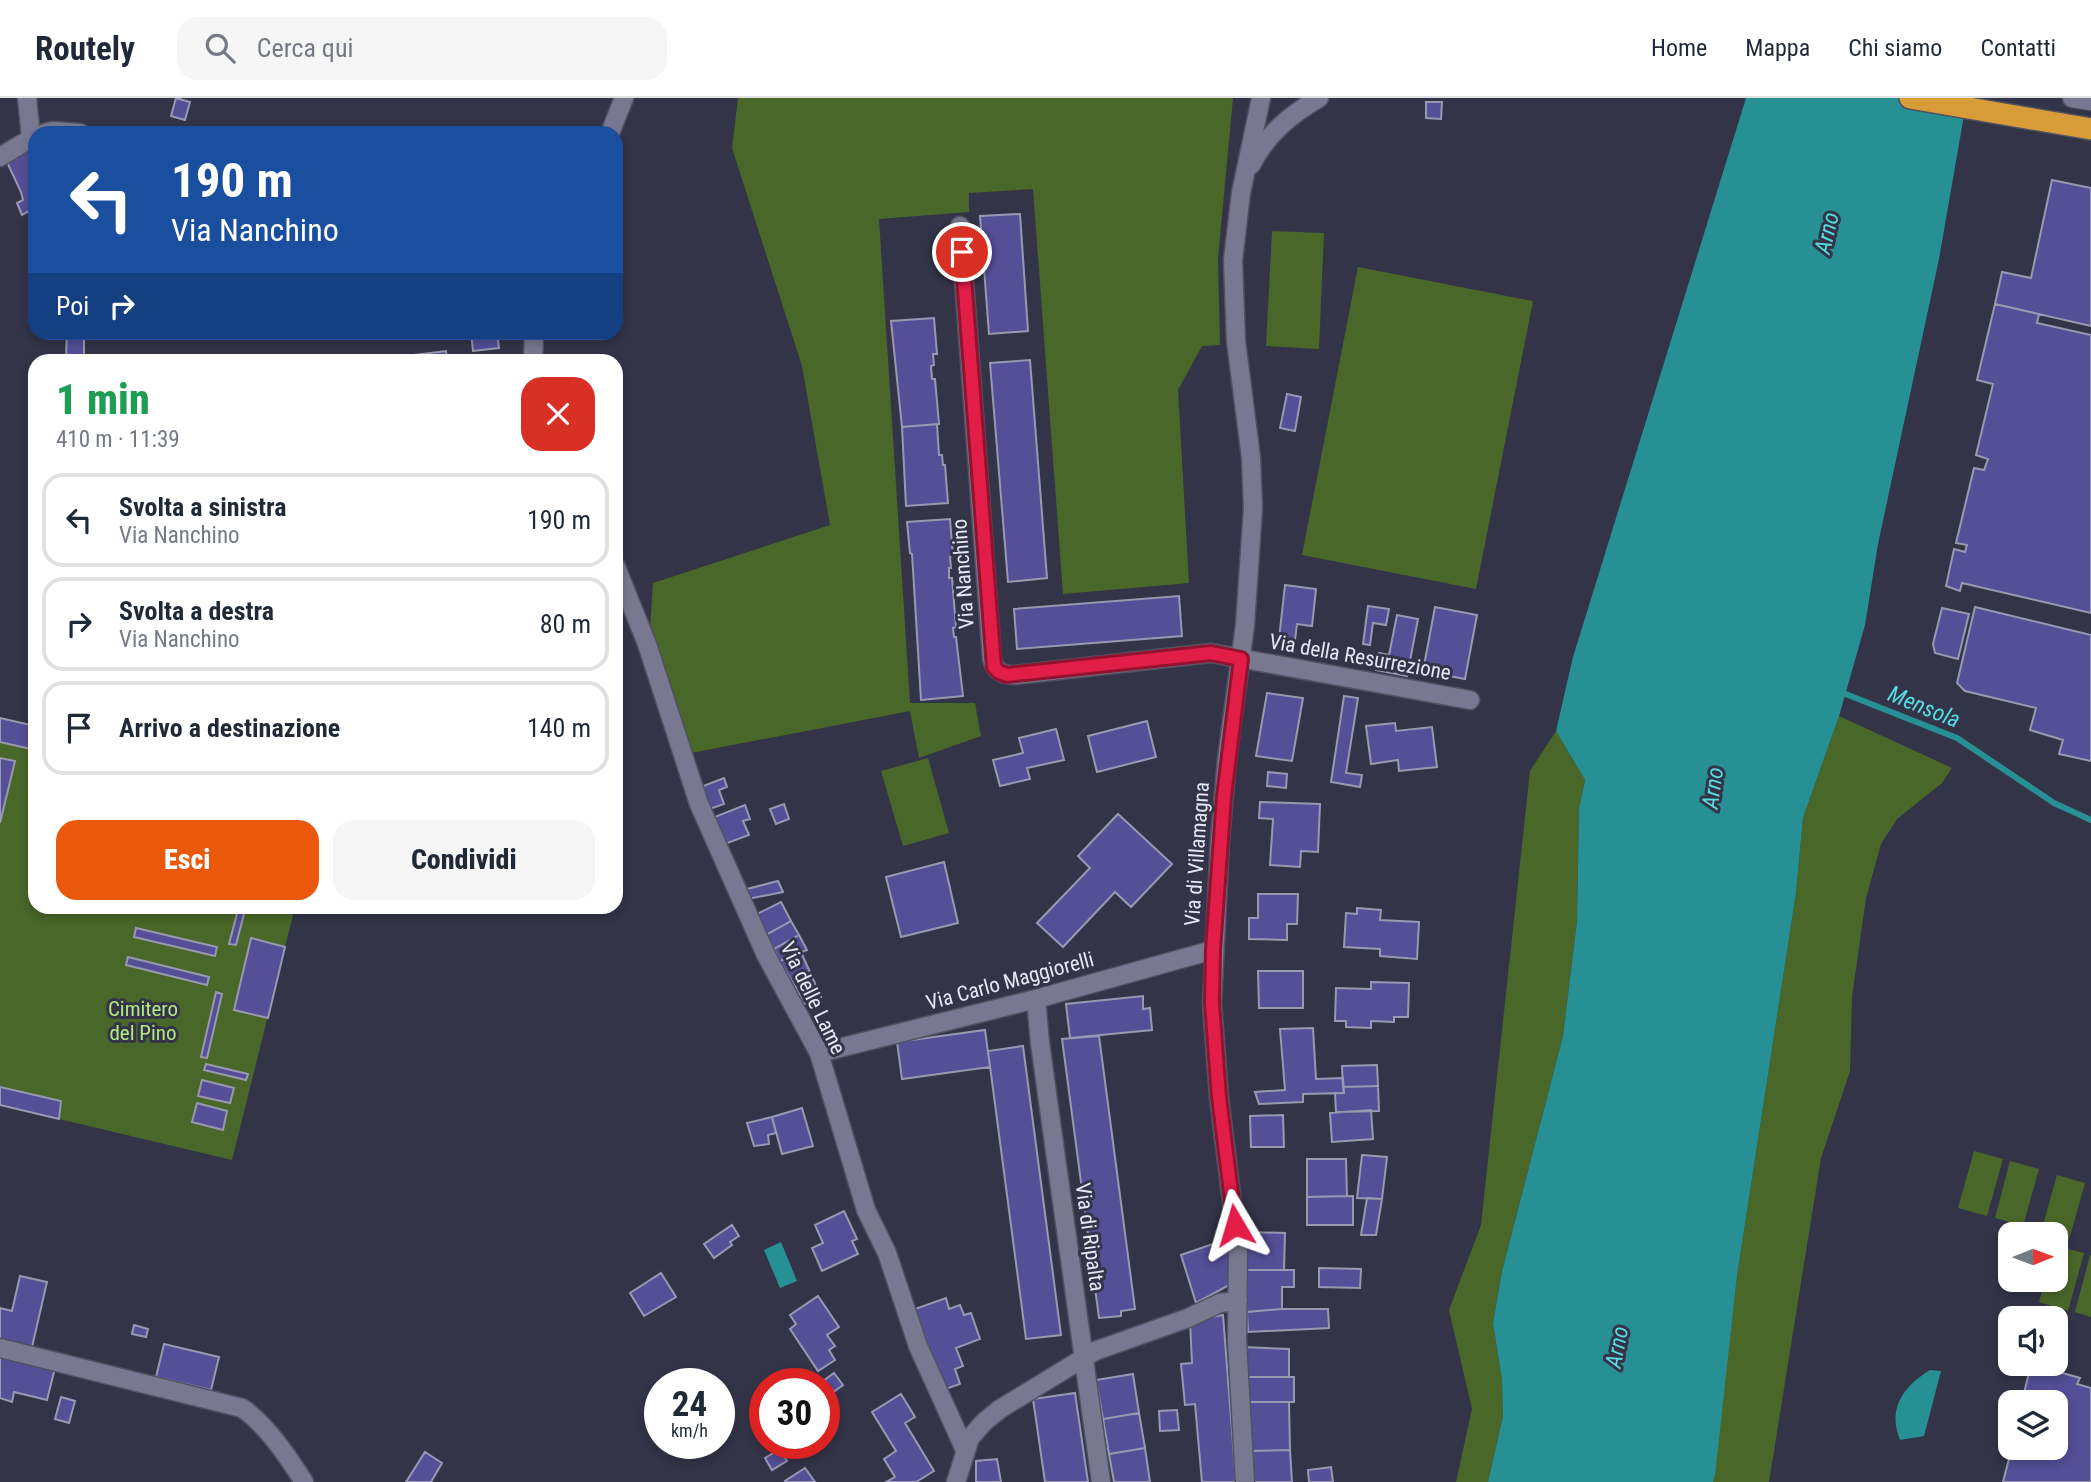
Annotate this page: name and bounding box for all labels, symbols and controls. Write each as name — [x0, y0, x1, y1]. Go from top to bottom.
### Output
search box — [177, 17, 667, 80]
text: Routely — [35, 29, 135, 68]
icon: search — [201, 29, 239, 67]
text: Cerca qui — [257, 33, 353, 63]
text: Home — [1651, 34, 1707, 62]
text: Mappa — [1745, 34, 1810, 62]
text: Chi siamo — [1848, 34, 1942, 62]
text: Contatti — [1980, 34, 2056, 62]
text: 190 m — [171, 152, 293, 209]
icon: left — [56, 154, 147, 245]
water label: Arno — [1809, 210, 1845, 257]
text: Via Nanchino — [171, 211, 339, 249]
pin — [932, 222, 992, 282]
icon: arrive — [943, 233, 981, 271]
icon: right — [103, 287, 141, 325]
text: Poi — [56, 291, 89, 321]
text: 1 min — [56, 375, 150, 424]
button: close — [521, 377, 595, 451]
text: 410 m · 11:39 — [56, 426, 180, 453]
text: Svolta a sinistra — [119, 492, 286, 522]
icon: left — [60, 501, 98, 539]
text: 190 m — [527, 505, 591, 535]
street label: Via Nanchino — [947, 518, 979, 630]
text: Via Nanchino — [119, 522, 240, 549]
text: Svolta a destra — [119, 596, 274, 626]
icon: right — [60, 605, 98, 643]
text: 80 m — [540, 609, 591, 639]
text: Via Nanchino — [119, 626, 240, 653]
street label: Via della Resurrezione — [1267, 629, 1453, 685]
water label: Mensola — [1884, 680, 1964, 734]
icon: arrive — [60, 709, 98, 747]
text: Arrivo a destinazione — [119, 713, 340, 743]
text: 140 m — [527, 713, 591, 743]
water label: Arno — [1697, 765, 1729, 812]
street label: Via di Villamagna — [1180, 781, 1214, 927]
button: Esci — [56, 820, 319, 900]
button: Condividi — [333, 820, 595, 900]
street label: Via delle Lame — [776, 938, 851, 1058]
street label: Via Carlo Maggiorelli — [924, 947, 1096, 1015]
park label: Cimitero del Pino — [108, 997, 178, 1045]
street label: Via di Ripalta — [1071, 1181, 1109, 1293]
position arrow — [1198, 1188, 1272, 1262]
north arrow — [1998, 1222, 2068, 1292]
map controls — [1998, 1222, 2068, 1460]
button: sound — [1998, 1306, 2068, 1376]
water label: Arno — [1600, 1324, 1634, 1371]
speed limit sign: 30 — [749, 1368, 840, 1459]
text: 24 — [672, 1384, 707, 1425]
button: layers — [1998, 1390, 2068, 1460]
text: km/h — [671, 1420, 708, 1441]

